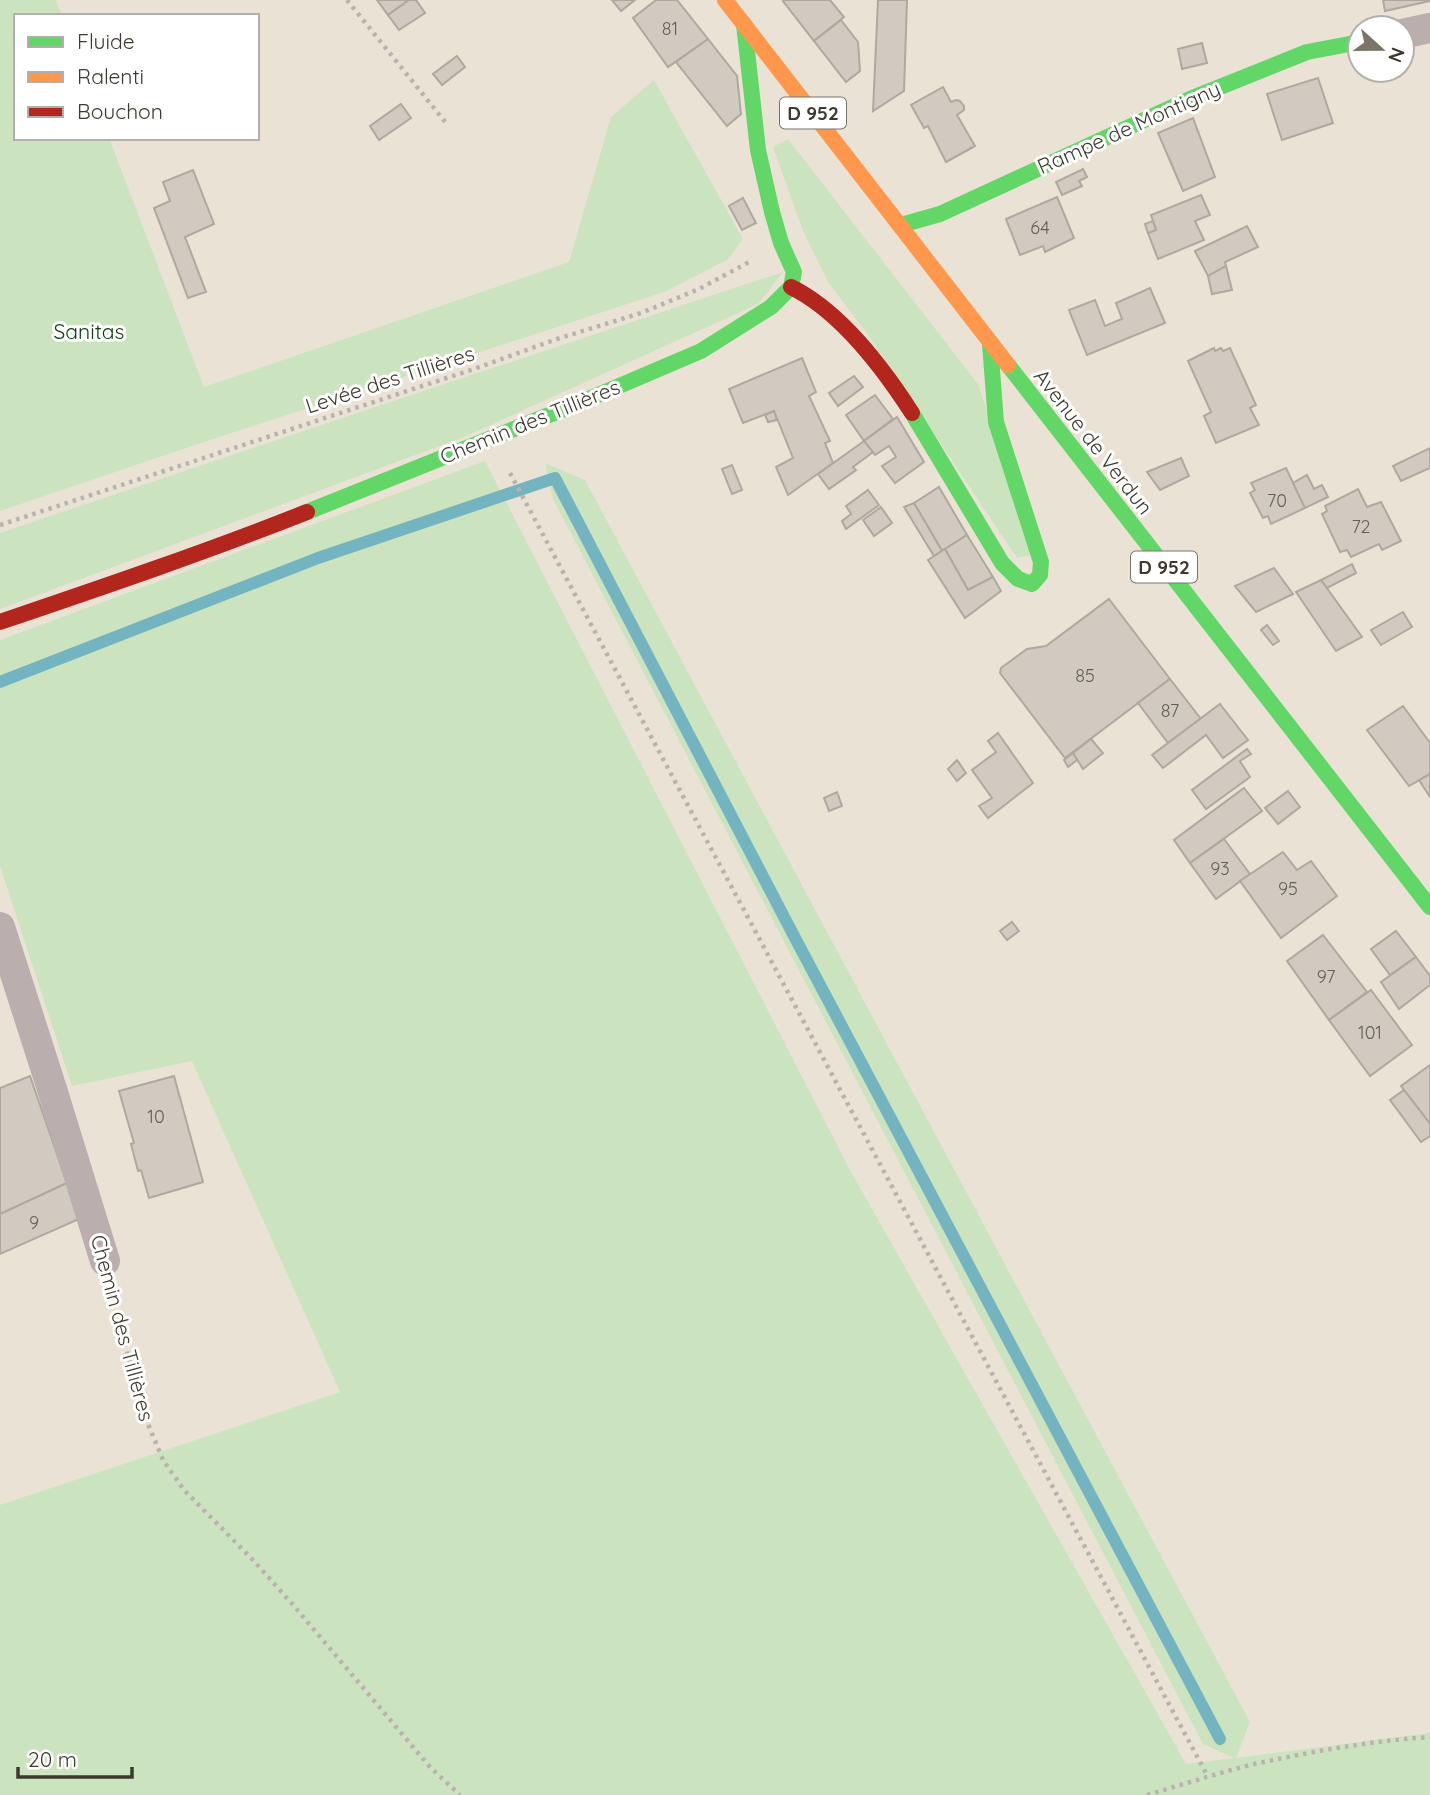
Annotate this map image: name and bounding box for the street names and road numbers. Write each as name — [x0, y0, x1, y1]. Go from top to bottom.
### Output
street label: Rampe de Montigny — [1033, 75, 1224, 179]
road number: D 952 — [780, 97, 846, 128]
street label: Levée des Tillières — [302, 339, 477, 419]
street label: Avenue de Verdun — [1029, 363, 1159, 520]
street label: Chemin des Tillières — [436, 373, 623, 469]
road number: D 952 — [1131, 552, 1197, 582]
street label: Chemin des Tillières — [86, 1232, 160, 1424]

